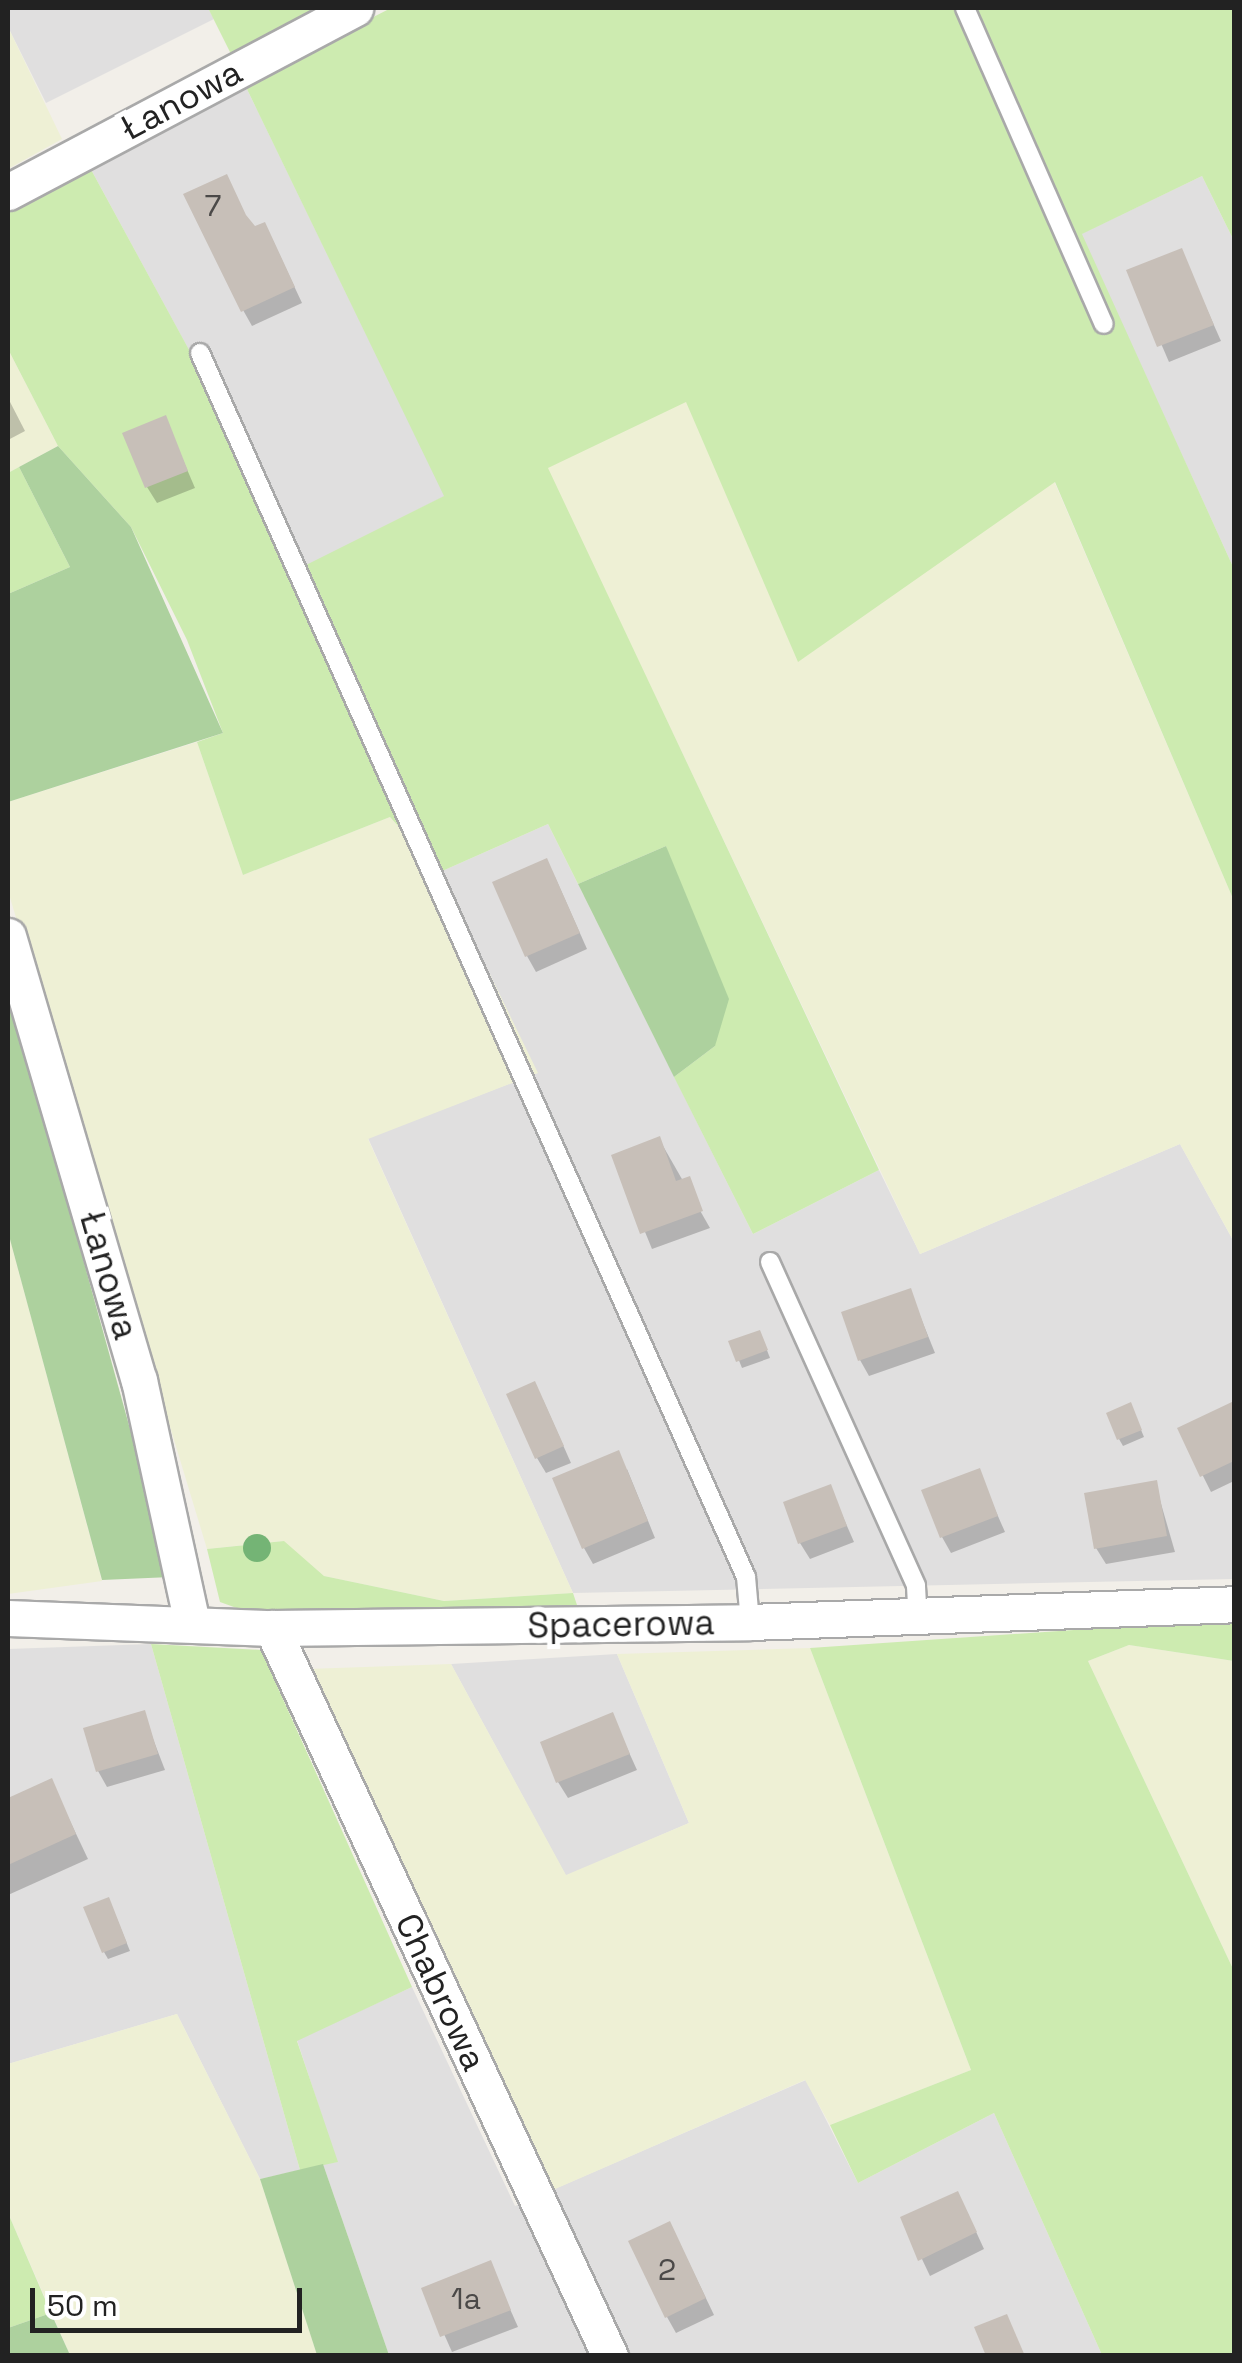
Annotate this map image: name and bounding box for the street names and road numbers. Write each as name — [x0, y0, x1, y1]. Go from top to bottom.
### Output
street label: Łanowa — [113, 51, 249, 149]
street label: Łanowa — [71, 1206, 147, 1344]
street label: Spacerowa — [527, 1601, 715, 1647]
street label: Chabrowa — [386, 1907, 496, 2077]

